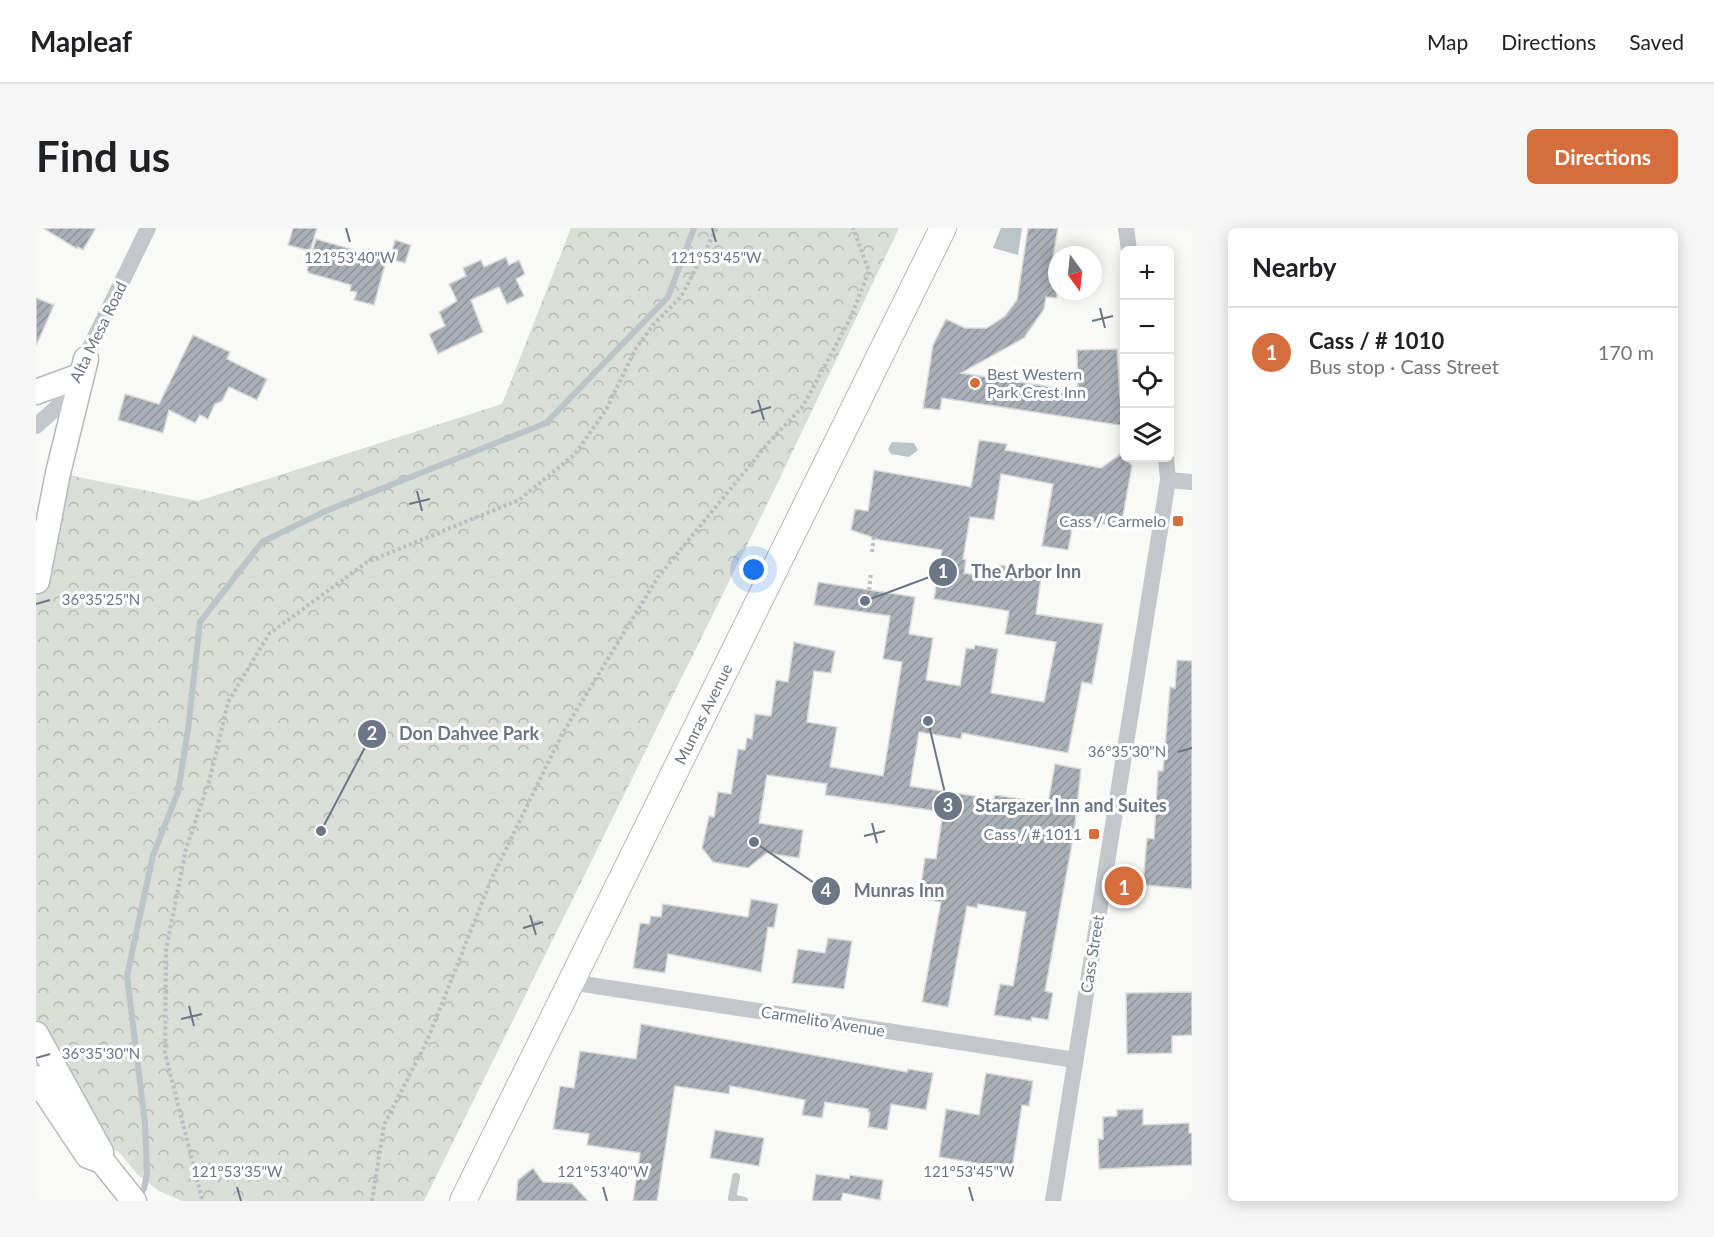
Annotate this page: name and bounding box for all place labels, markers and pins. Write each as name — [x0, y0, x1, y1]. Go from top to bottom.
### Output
place label: Best Western Park Crest Inn — [987, 364, 1086, 401]
marker: Best Western Park Crest Inn — [968, 376, 982, 390]
place label: Cass / Carmelo — [1059, 511, 1166, 530]
marker: Cass / Carmelo — [1171, 514, 1185, 528]
callout: The Arbor Inn — [928, 554, 1093, 590]
callout: Don Dahvee Park — [357, 716, 551, 752]
callout: Stargazer Inn and Suites — [933, 788, 1179, 824]
place label: Cass / # 1011 — [984, 824, 1082, 843]
marker: Cass / # 1011 — [1087, 827, 1101, 841]
pin: 1 — [1104, 864, 1144, 908]
callout: Munras Inn — [811, 873, 956, 909]

